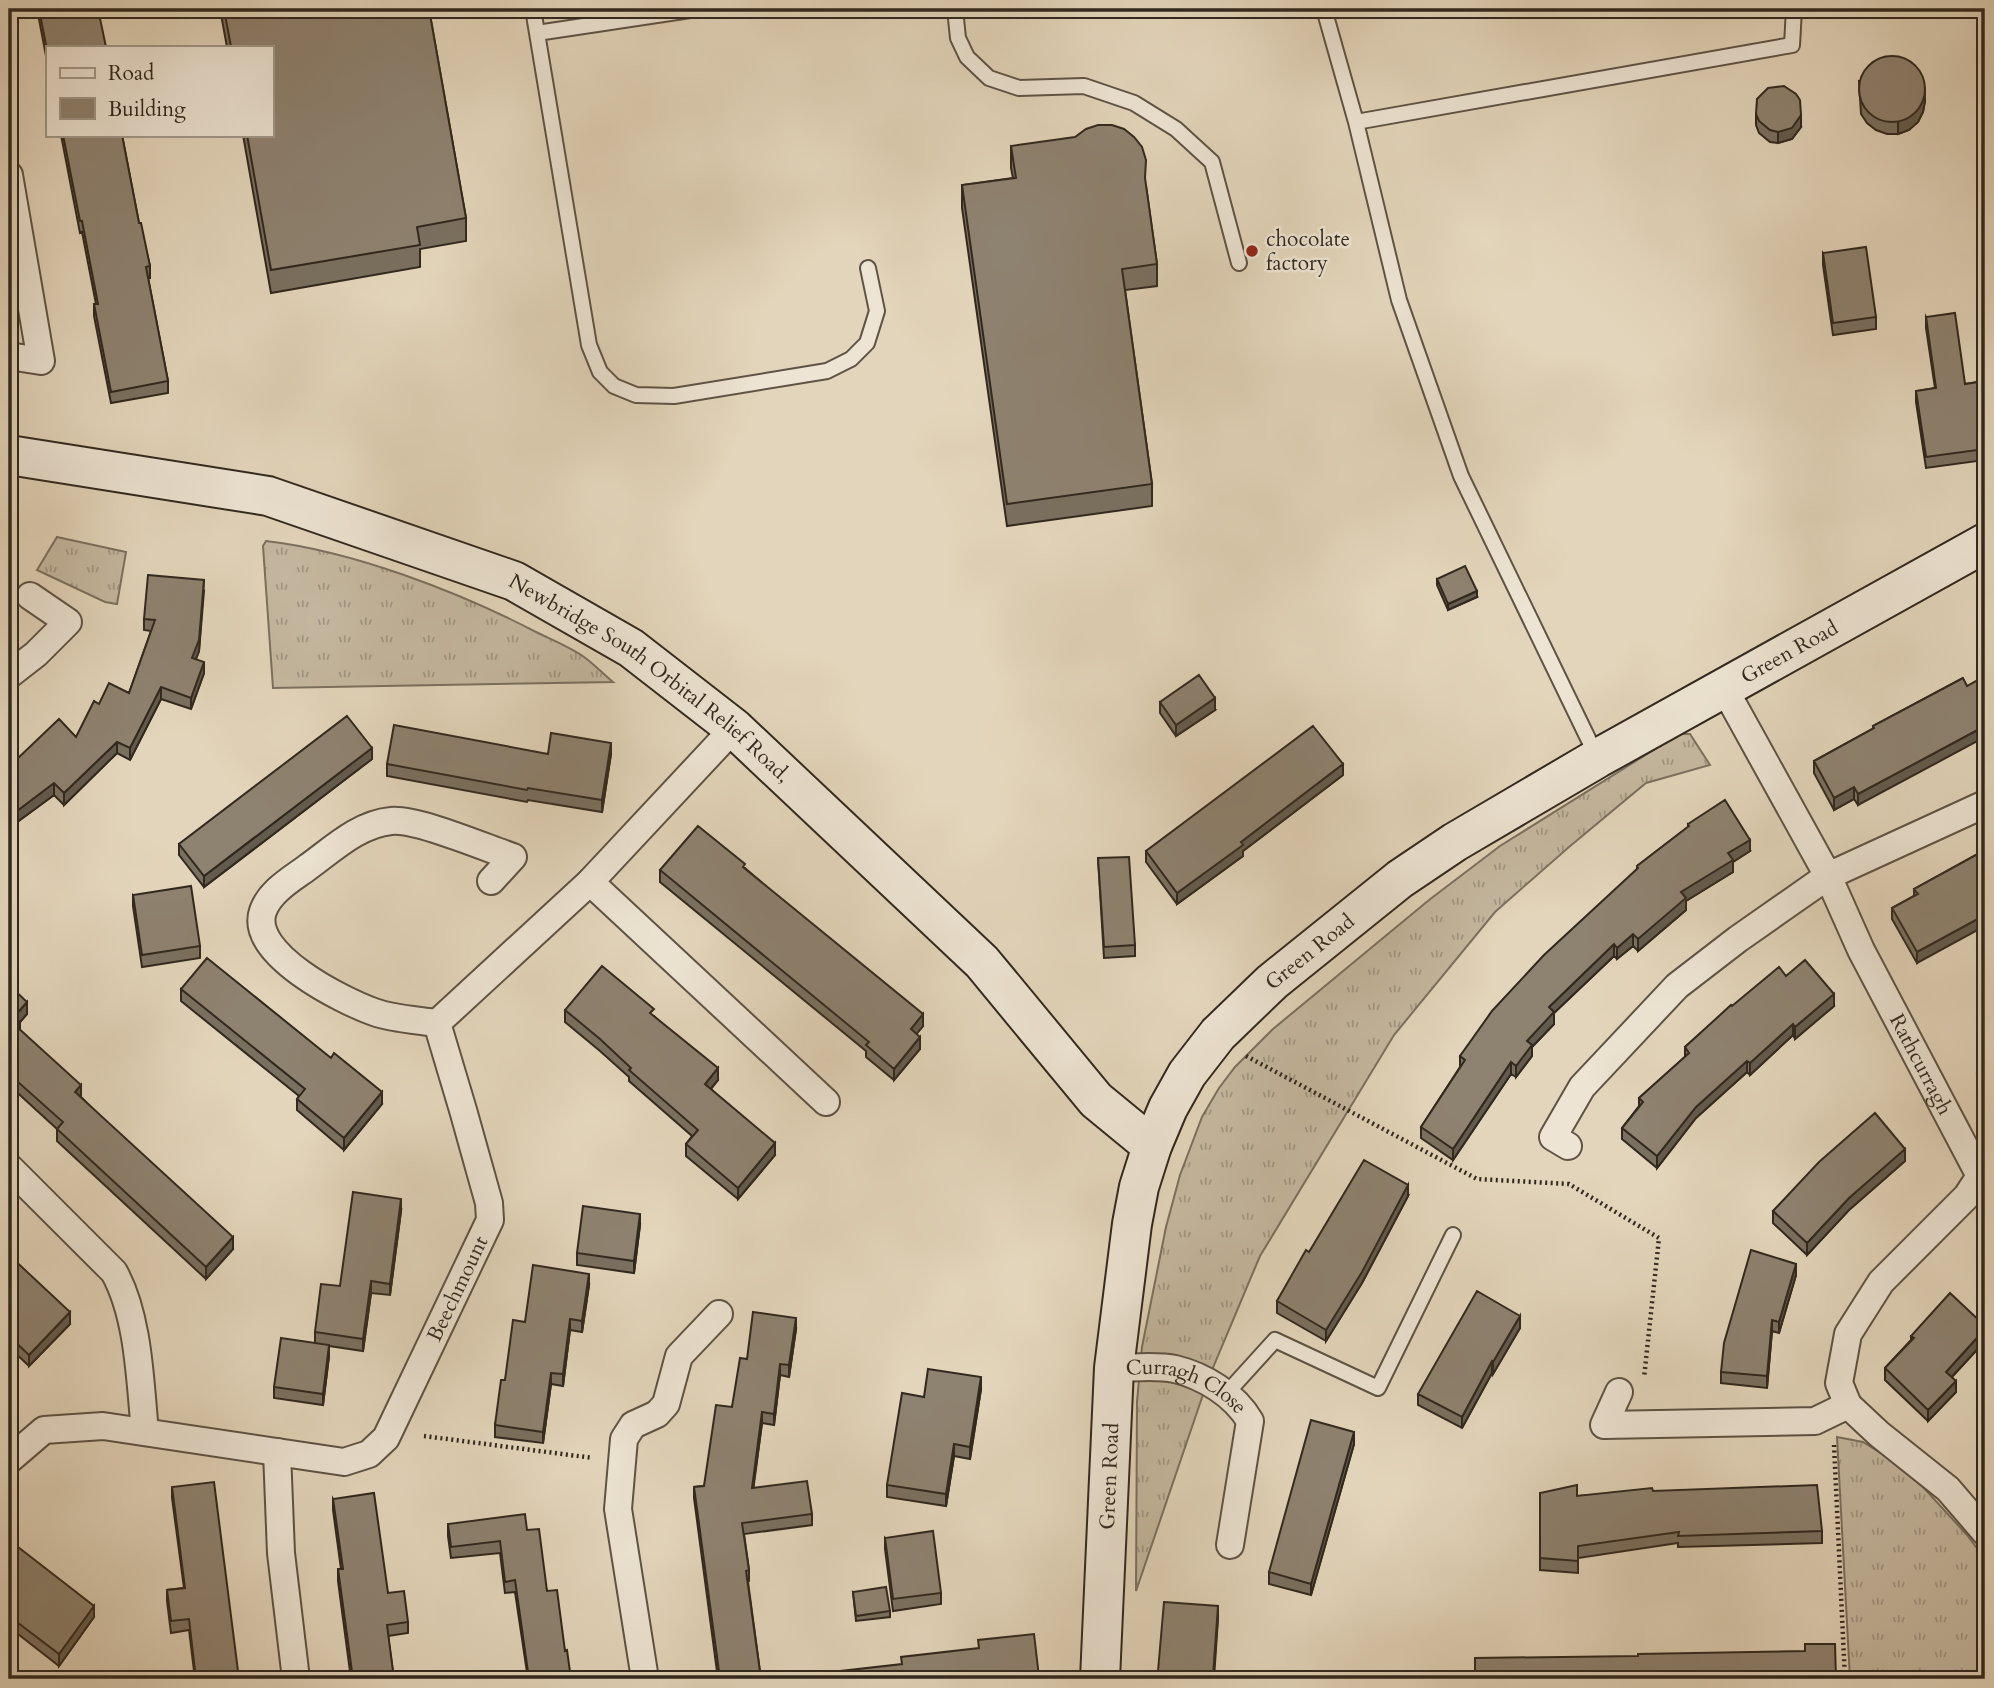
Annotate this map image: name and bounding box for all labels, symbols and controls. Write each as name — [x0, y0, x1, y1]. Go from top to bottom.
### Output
legend — [46, 46, 273, 136]
text: Road — [108, 59, 154, 88]
text: Building — [108, 95, 186, 124]
place label: chocolate factory — [1266, 225, 1350, 278]
marker: chocolate factory — [1244, 243, 1260, 259]
street label: Newbridge South Orbital Relief Road, — [503, 566, 798, 789]
street label: Green Road — [1735, 613, 1843, 690]
street label: Green Road — [1259, 907, 1360, 997]
street label: Rathcurragh — [1883, 1009, 1960, 1120]
street label: Beechmount — [420, 1231, 495, 1346]
street label: Curragh Close — [1125, 1352, 1254, 1420]
street label: Green Road — [1092, 1422, 1126, 1530]

